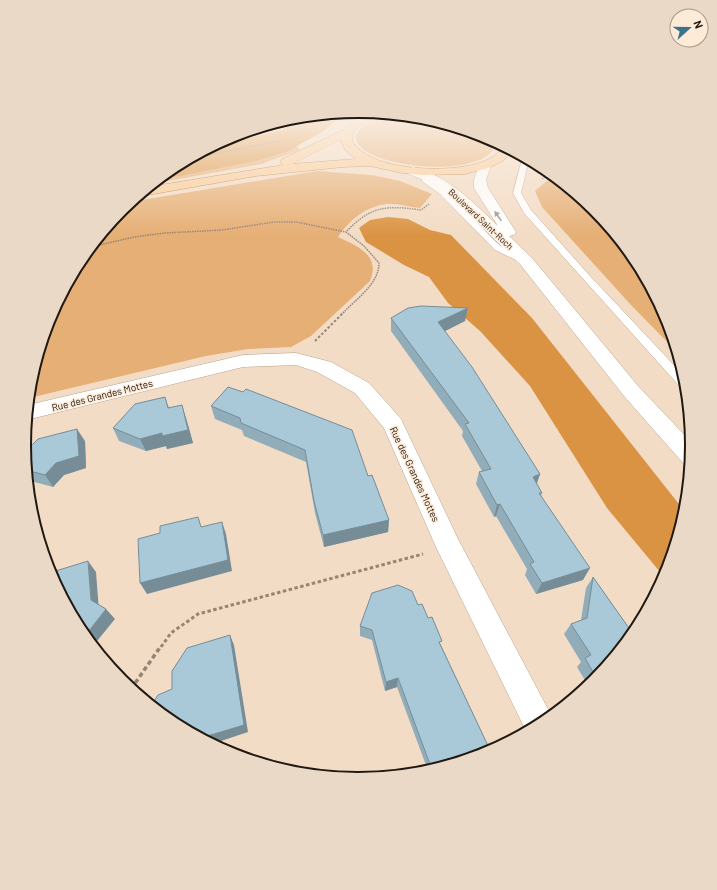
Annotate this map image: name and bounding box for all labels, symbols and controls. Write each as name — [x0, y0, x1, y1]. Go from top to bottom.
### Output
north arrow — [669, 8, 709, 48]
text: N — [691, 18, 706, 30]
street label: Boulevard Saint-Roch — [446, 186, 516, 252]
one-way arrow — [494, 211, 502, 221]
street label: Rue des Grandes Mottes — [50, 377, 154, 413]
street label: Rue des Grandes Mottes — [388, 424, 442, 524]

